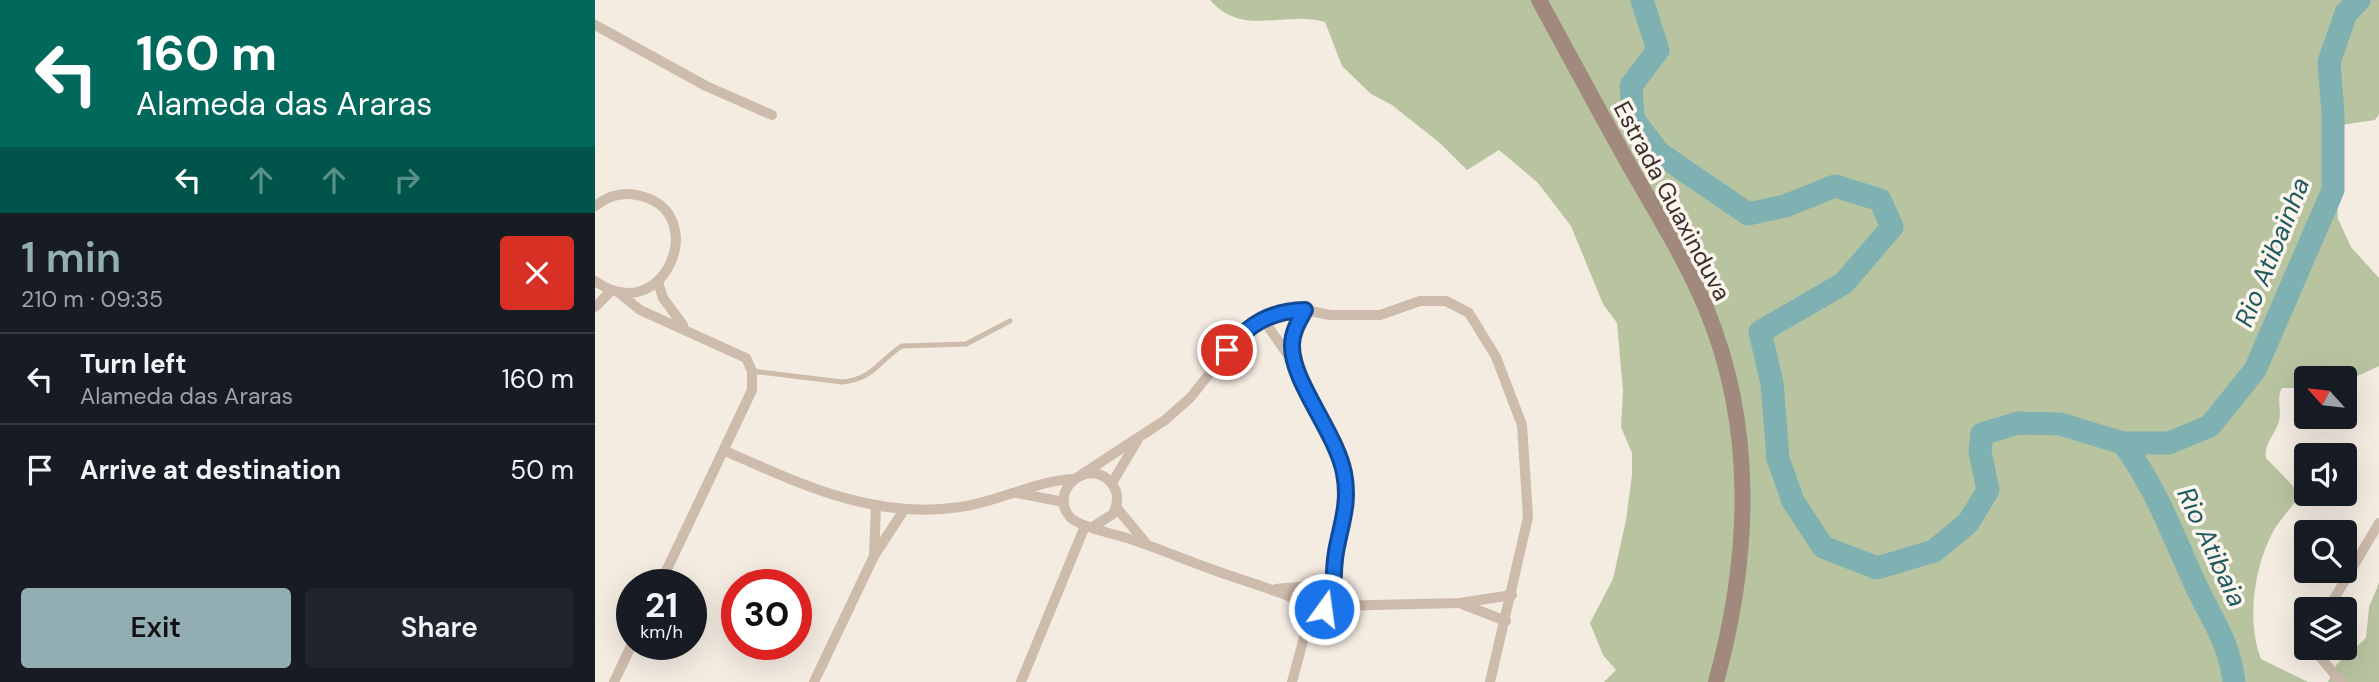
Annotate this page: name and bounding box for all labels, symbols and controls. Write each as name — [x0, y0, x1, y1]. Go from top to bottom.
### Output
text: 160 m — [136, 21, 277, 85]
icon: left — [21, 28, 112, 119]
text: Alameda das Araras — [136, 83, 432, 125]
street label: Estrada Guaxinduva — [1607, 96, 1738, 306]
icon: left — [169, 161, 207, 199]
icon: ahead — [242, 161, 280, 199]
icon: ahead — [315, 161, 353, 199]
icon: right — [388, 161, 426, 199]
water label: Rio Atibainha — [2227, 172, 2317, 332]
text: 1 min — [21, 230, 121, 285]
button: close — [500, 236, 574, 310]
text: 210 m · 09:35 — [21, 284, 163, 314]
pin — [1197, 320, 1257, 380]
icon: arrive — [1208, 331, 1246, 369]
text: Turn left — [80, 347, 187, 381]
icon: left — [21, 360, 59, 398]
text: 160 m — [502, 362, 574, 396]
north arrow — [2294, 366, 2357, 429]
map controls — [2294, 366, 2357, 660]
text: Alameda das Araras — [80, 381, 293, 411]
button: sound — [2294, 443, 2357, 506]
icon: arrive — [21, 451, 59, 489]
text: Arrive at destination — [80, 453, 341, 487]
text: 50 m — [510, 453, 574, 487]
water label: Rio Atibaia — [2169, 482, 2255, 612]
button: search — [2294, 520, 2357, 583]
speed limit sign: 30 — [721, 569, 812, 660]
position arrow — [1287, 572, 1361, 646]
text: 21 — [645, 582, 678, 628]
button: Exit — [21, 588, 291, 668]
button: Share — [305, 588, 574, 668]
button: layers — [2294, 597, 2357, 660]
text: km/h — [640, 620, 683, 644]

